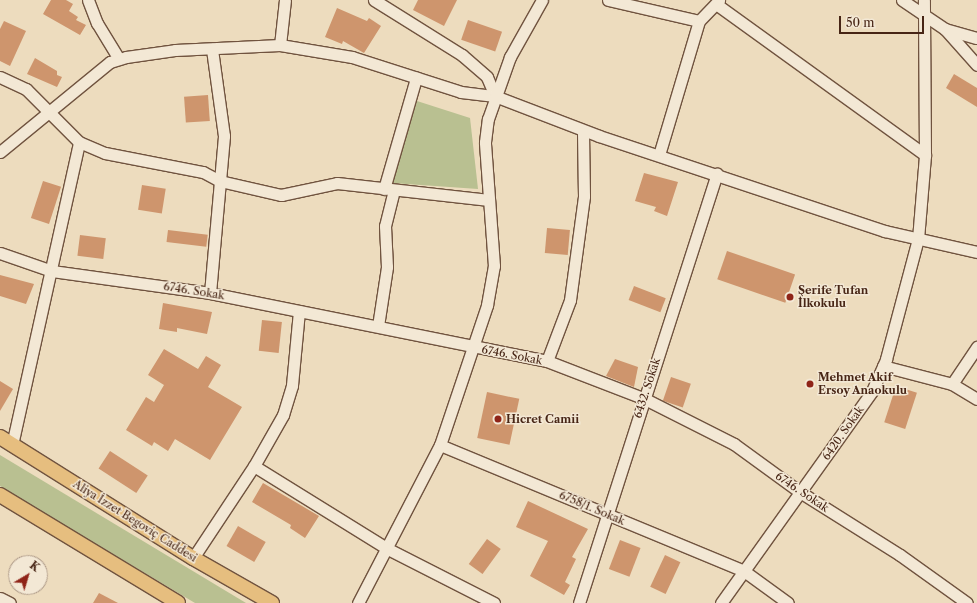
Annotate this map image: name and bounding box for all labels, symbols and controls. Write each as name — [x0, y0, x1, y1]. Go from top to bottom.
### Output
scale bar — [841, 8, 926, 34]
text: 50 m — [846, 15, 875, 30]
street label: 6746. Sokak — [163, 280, 225, 302]
place label: Şerife Tufan İlkokulu — [798, 284, 869, 310]
marker: Şerife Tufan İlkokulu — [785, 292, 795, 302]
street label: 6746. Sokak — [480, 343, 544, 367]
street label: 6432. Sokak — [631, 356, 663, 420]
place label: Mehmet Akif Ersoy Anaokulu — [818, 371, 908, 397]
marker: Mehmet Akif Ersoy Anaokulu — [805, 379, 815, 389]
street label: 6420. Sokak — [819, 403, 867, 463]
place label: Hicret Camii — [506, 412, 579, 426]
marker: Hicret Camii — [493, 414, 503, 424]
street label: 6746. Sokak — [773, 469, 831, 515]
street label: Aliya İzzet Begoviç Caddesi — [71, 477, 199, 565]
street label: 6758/1. Sokak — [557, 488, 627, 528]
north arrow — [8, 555, 48, 595]
text: K — [27, 558, 43, 575]

